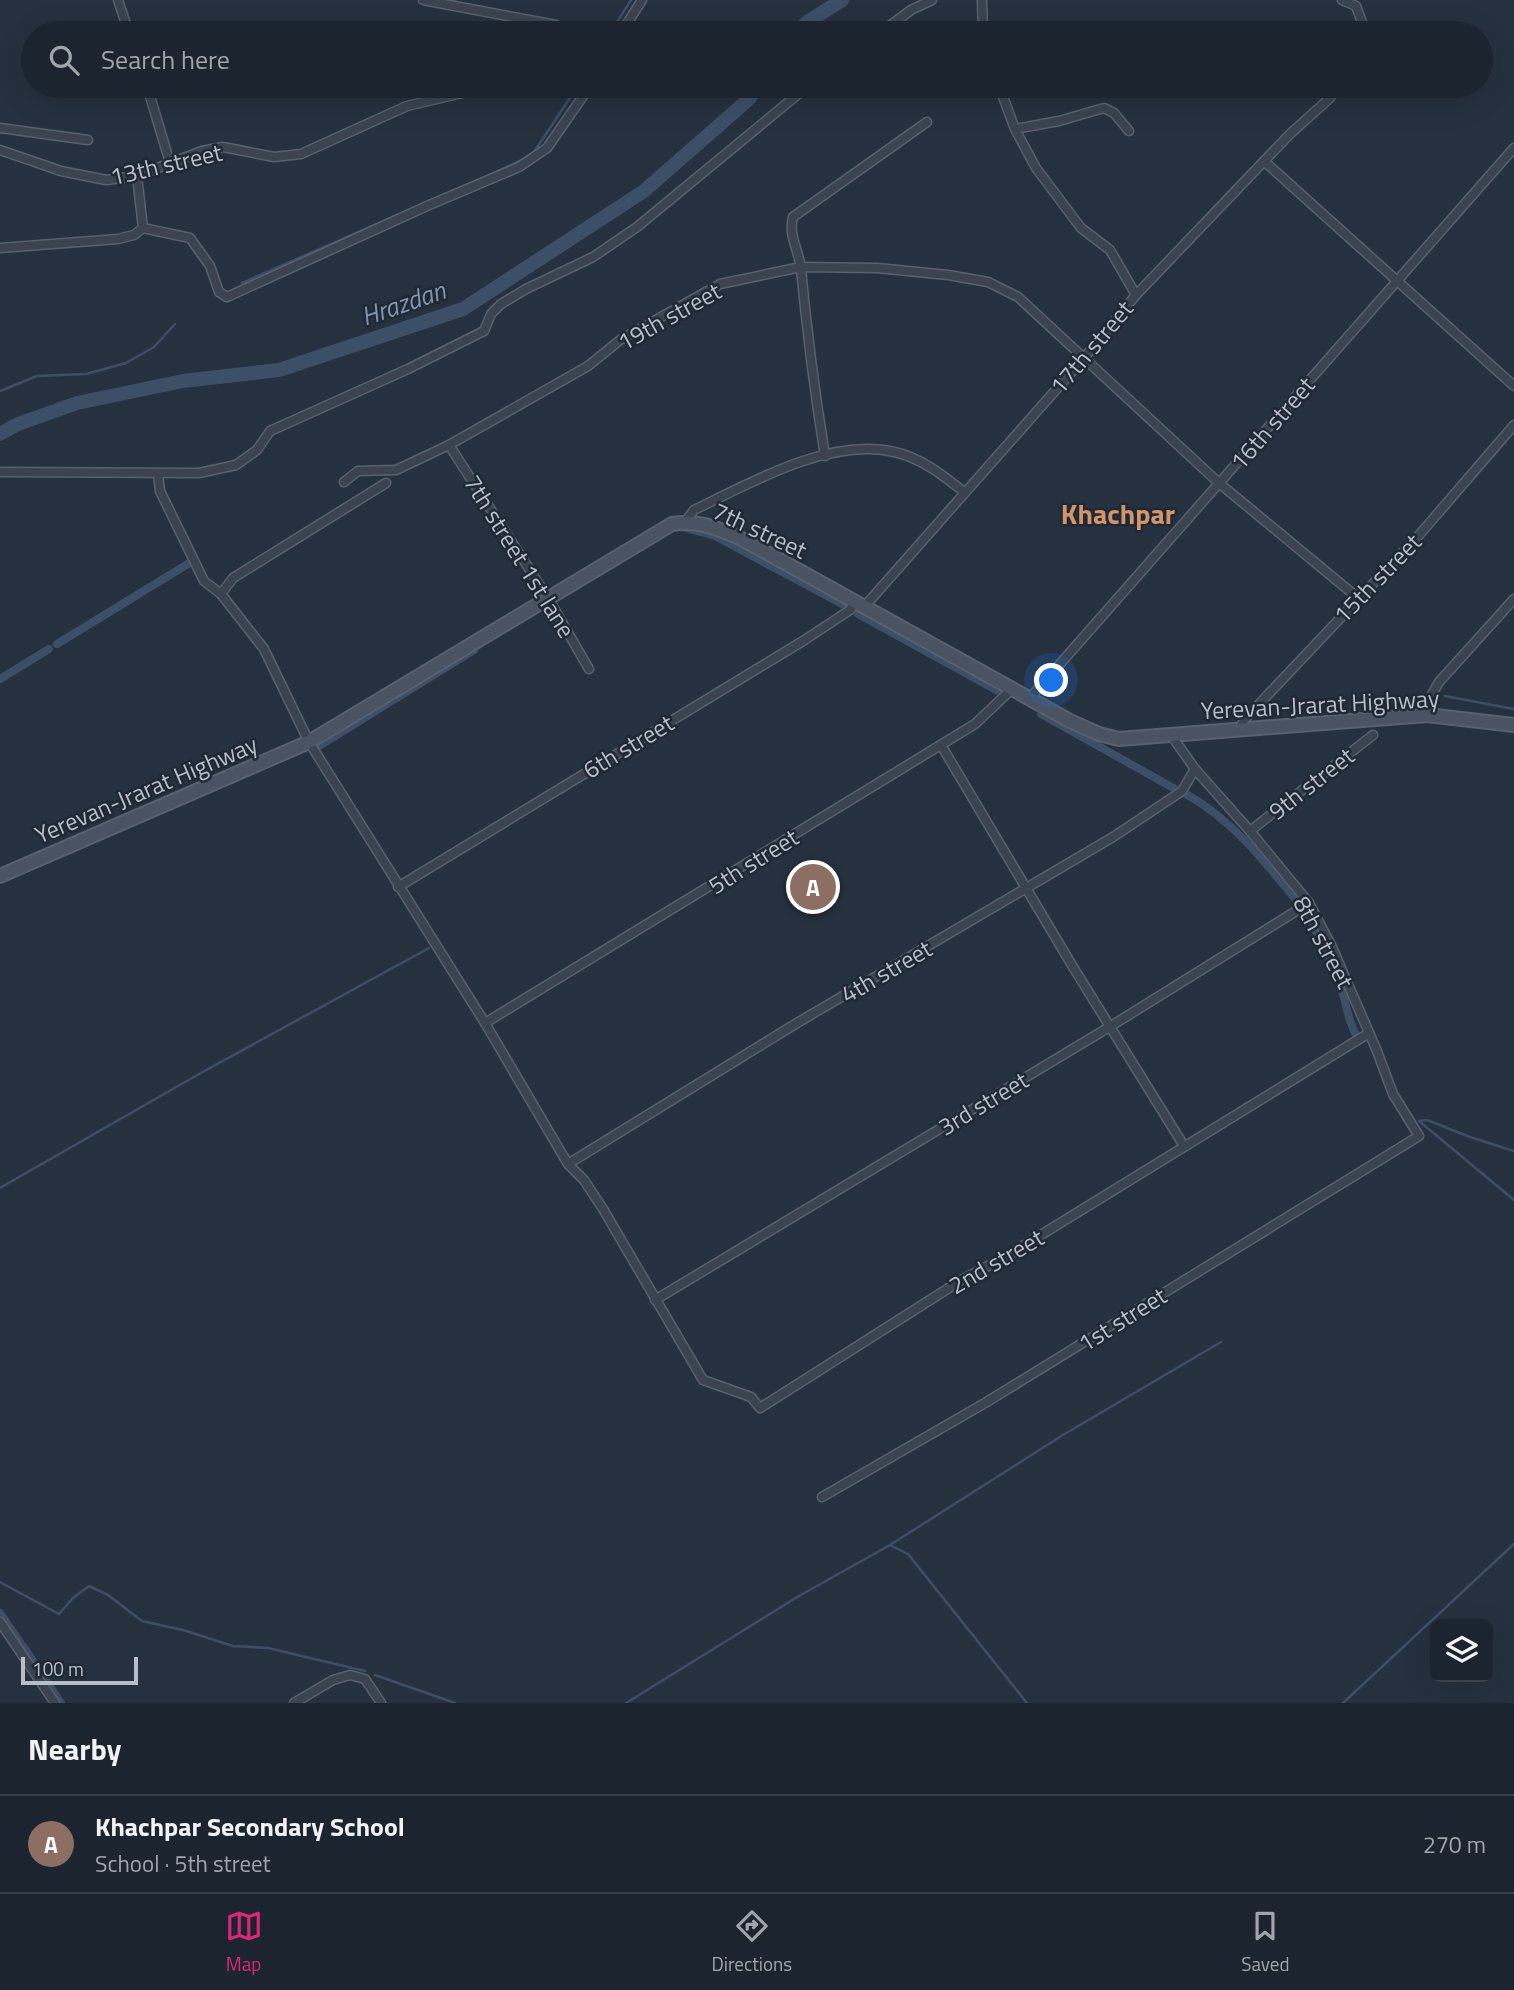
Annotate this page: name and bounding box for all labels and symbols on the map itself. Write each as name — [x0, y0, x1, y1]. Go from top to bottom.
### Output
street label: 13th street — [107, 134, 226, 194]
water label: Hrazdan — [356, 270, 451, 336]
street label: 19th street — [611, 272, 728, 359]
street label: 17th street — [1041, 291, 1142, 402]
street label: 16th street — [1221, 368, 1323, 478]
street label: 7th street 1st lane — [455, 467, 585, 645]
street label: 7th street — [707, 492, 814, 568]
district label: Khachpar — [1061, 492, 1175, 535]
street label: 15th street — [1325, 524, 1430, 631]
your location — [1034, 663, 1068, 697]
street label: Yerevan-Jrarat Highway — [1200, 680, 1441, 728]
street label: 6th street — [576, 704, 681, 787]
street label: Yerevan-Jrarat Highway — [29, 726, 263, 852]
street label: 9th street — [1260, 738, 1362, 828]
street label: 5th street — [701, 819, 806, 903]
pin: A — [790, 861, 836, 913]
street label: 8th street — [1285, 889, 1364, 995]
street label: 4th street — [834, 930, 939, 1012]
street label: 3rd street — [931, 1062, 1035, 1144]
street label: 2nd street — [942, 1219, 1051, 1303]
street label: 1st street — [1071, 1277, 1174, 1360]
scale bar — [21, 1654, 138, 1686]

